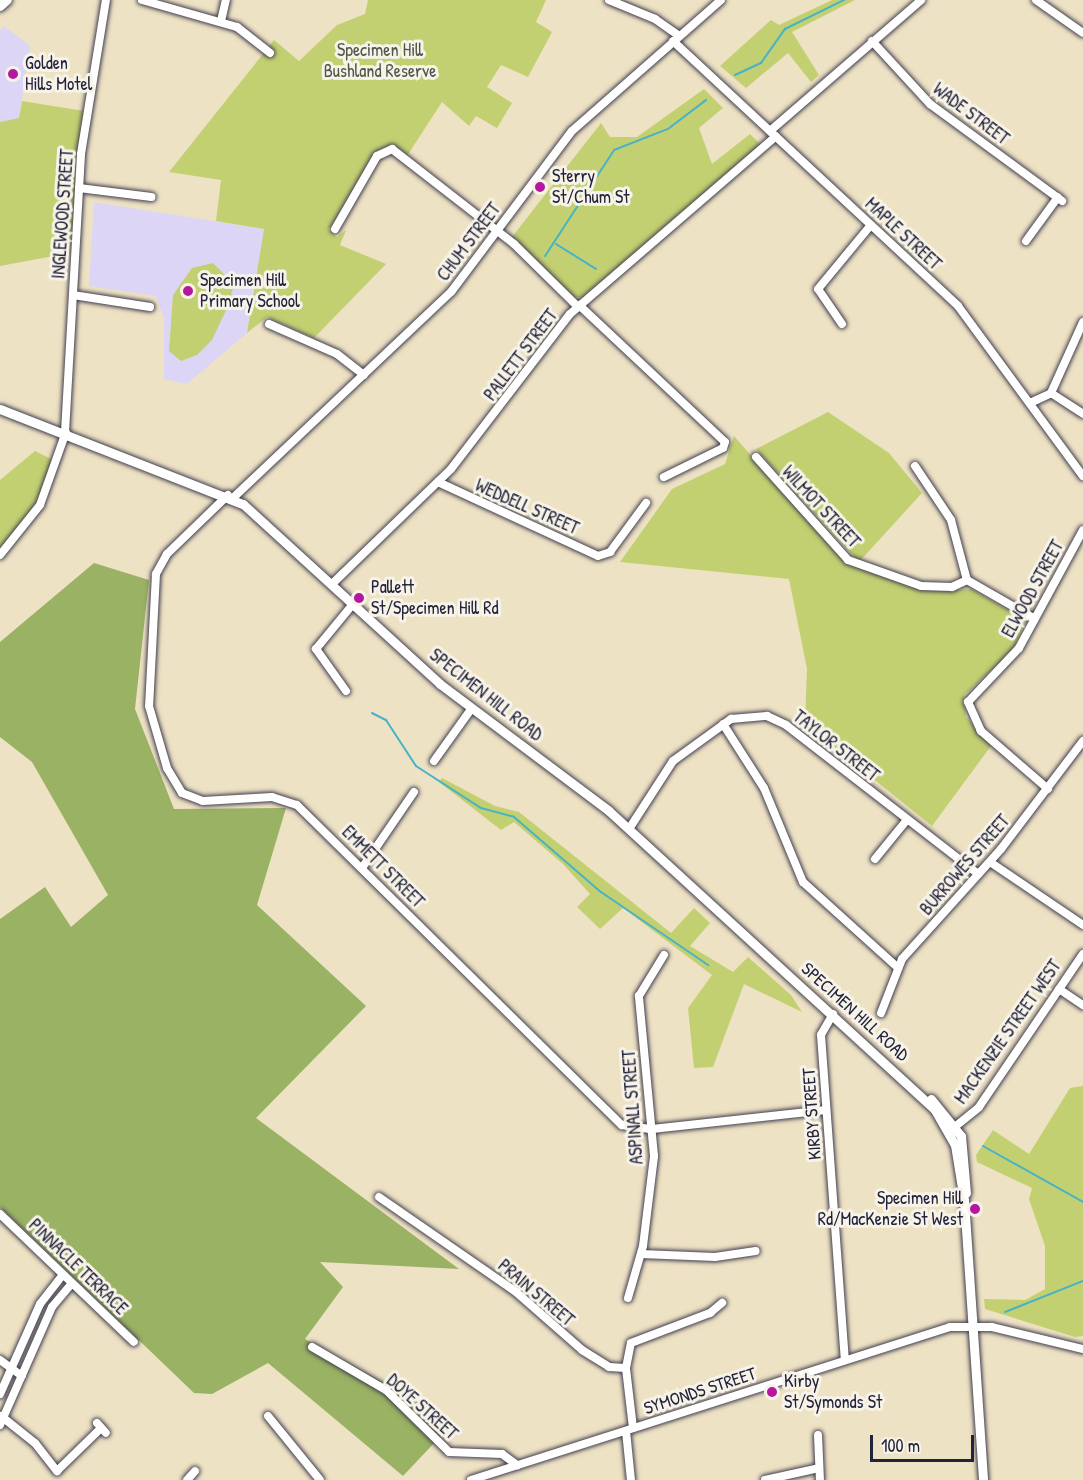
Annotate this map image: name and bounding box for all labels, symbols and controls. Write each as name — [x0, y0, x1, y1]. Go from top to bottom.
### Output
park label: Specimen Hill Bushland Reserve — [324, 40, 436, 82]
place label: Golden Hills Motel — [25, 53, 92, 96]
marker: Golden Hills Motel — [6, 67, 20, 81]
street label: WADE STREET — [929, 78, 1013, 150]
street label: INGLEWOOD STREET — [48, 148, 78, 280]
place label: Sterry St/Chum St — [552, 166, 630, 208]
marker: Sterry St/Chum St — [533, 180, 547, 194]
street label: MAPLE STREET — [860, 193, 946, 275]
street label: CHUM STREET — [433, 199, 505, 285]
place label: Specimen Hill Primary School — [200, 270, 300, 312]
marker: Specimen Hill Primary School — [181, 284, 195, 298]
street label: PALLETT STREET — [480, 305, 562, 405]
street label: WILMOT STREET — [777, 461, 865, 553]
street label: WEDDELL STREET — [472, 475, 582, 539]
street label: ELWOOD STREET — [997, 537, 1069, 641]
place label: Pallett St/Specimen Hill Rd — [371, 577, 498, 620]
marker: Pallett St/Specimen Hill Rd — [352, 591, 366, 605]
street label: SPECIMEN HILL ROAD — [425, 644, 547, 746]
street label: TAYLOR STREET — [789, 706, 883, 786]
street label: BURROWES STREET — [916, 810, 1014, 920]
street label: EMMETT STREET — [337, 821, 429, 913]
street label: MACKENZIE STREET WEST — [950, 956, 1066, 1108]
street label: SPECIMEN HILL ROAD — [797, 958, 913, 1066]
street label: ASPINALL STREET — [618, 1049, 648, 1165]
street label: KIRBY STREET — [798, 1067, 826, 1161]
place label: Specimen Hill Rd/MacKenzie St West — [818, 1188, 963, 1230]
marker: Specimen Hill Rd/MacKenzie St West — [968, 1202, 982, 1216]
street label: PINNACLE TERRACE — [24, 1214, 132, 1320]
street label: PRAIN STREET — [494, 1255, 578, 1331]
street label: SYMONDS STREET — [641, 1363, 759, 1419]
street label: DOYE STREET — [382, 1370, 462, 1444]
place label: Kirby St/Symonds St — [784, 1371, 882, 1414]
marker: Kirby St/Symonds St — [765, 1385, 779, 1399]
scale bar — [873, 1423, 976, 1461]
text: 100 m — [881, 1433, 920, 1458]

